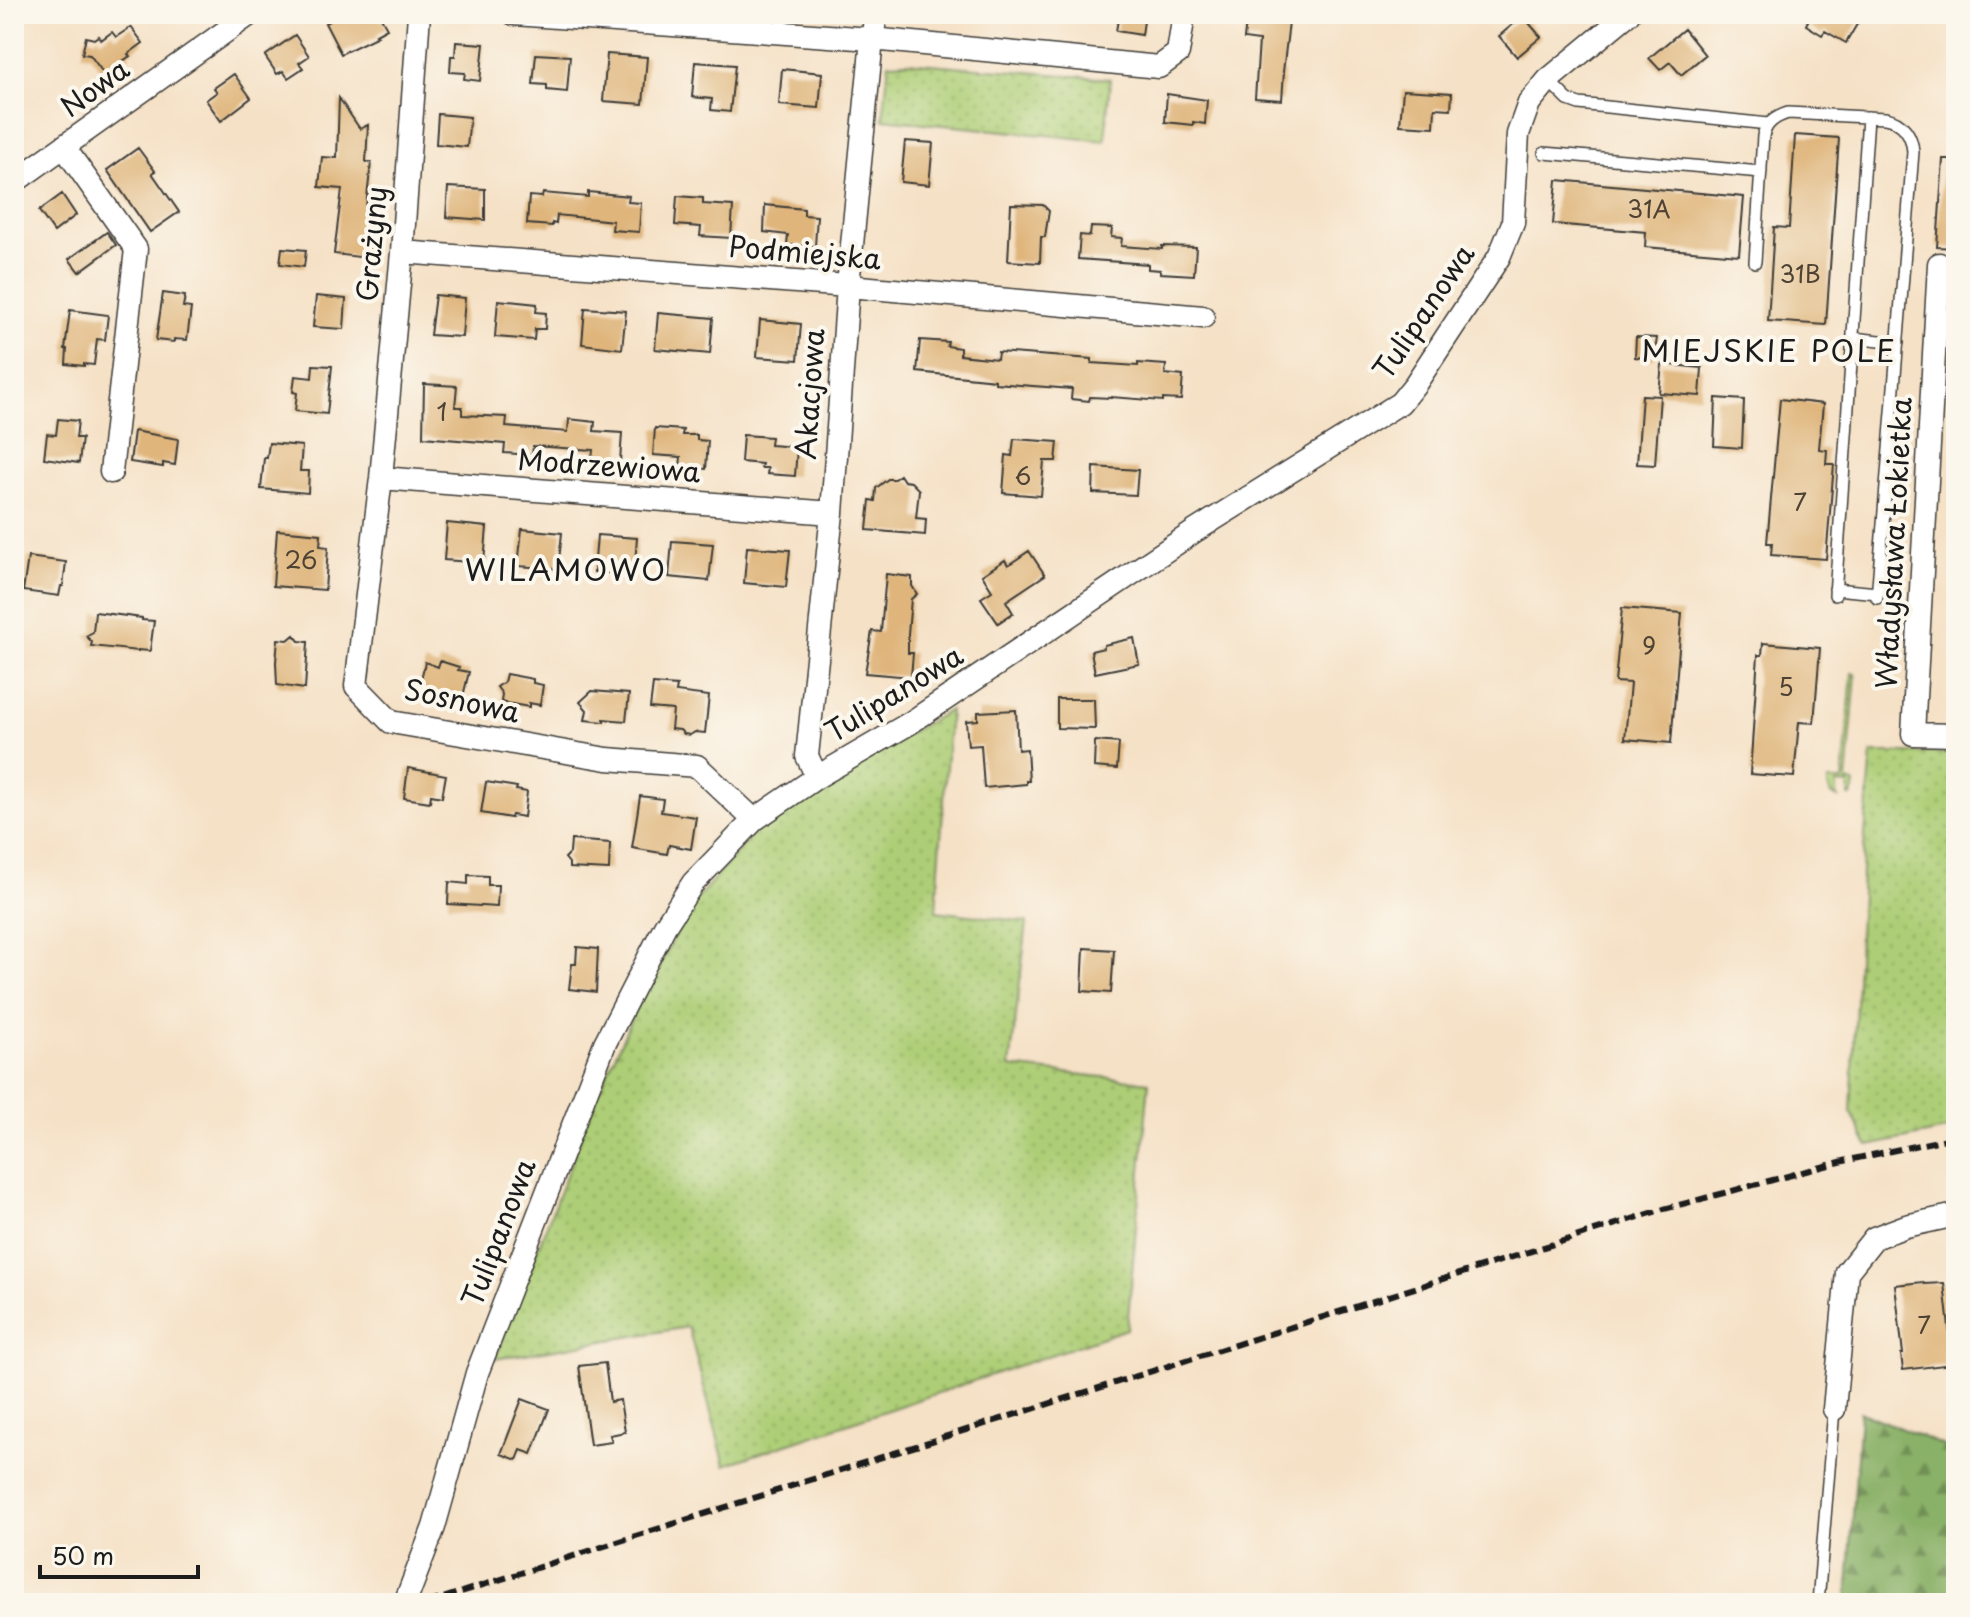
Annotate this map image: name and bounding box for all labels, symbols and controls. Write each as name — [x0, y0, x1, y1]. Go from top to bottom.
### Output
street label: Nowa — [51, 47, 138, 127]
street label: Grażyny — [344, 185, 397, 303]
house number: 31A — [1627, 190, 1671, 226]
street label: Podmiejska — [727, 223, 884, 280]
street label: Tulipanowa — [1362, 234, 1484, 388]
house number: 31B — [1779, 255, 1821, 291]
street label: Akacjowa — [782, 326, 835, 461]
district label: MIEJSKIE POLE — [1641, 327, 1897, 372]
house number: 1 — [437, 393, 447, 429]
street label: Władysława Łokietka — [1863, 396, 1922, 690]
street label: Modrzewiowa — [516, 437, 703, 492]
house number: 6 — [1015, 457, 1031, 493]
house number: 7 — [1793, 483, 1807, 519]
house number: 26 — [285, 541, 317, 577]
district label: WILAMOWO — [465, 546, 667, 591]
house number: 9 — [1642, 627, 1656, 663]
street label: Tulipanowa — [816, 633, 971, 752]
street label: Sosnowa — [401, 666, 524, 733]
house number: 5 — [1778, 668, 1794, 704]
street label: Tulipanowa — [450, 1152, 546, 1313]
house number: 7 — [1917, 1306, 1931, 1342]
scale bar — [40, 1529, 198, 1579]
text: 50 m — [52, 1537, 114, 1573]

